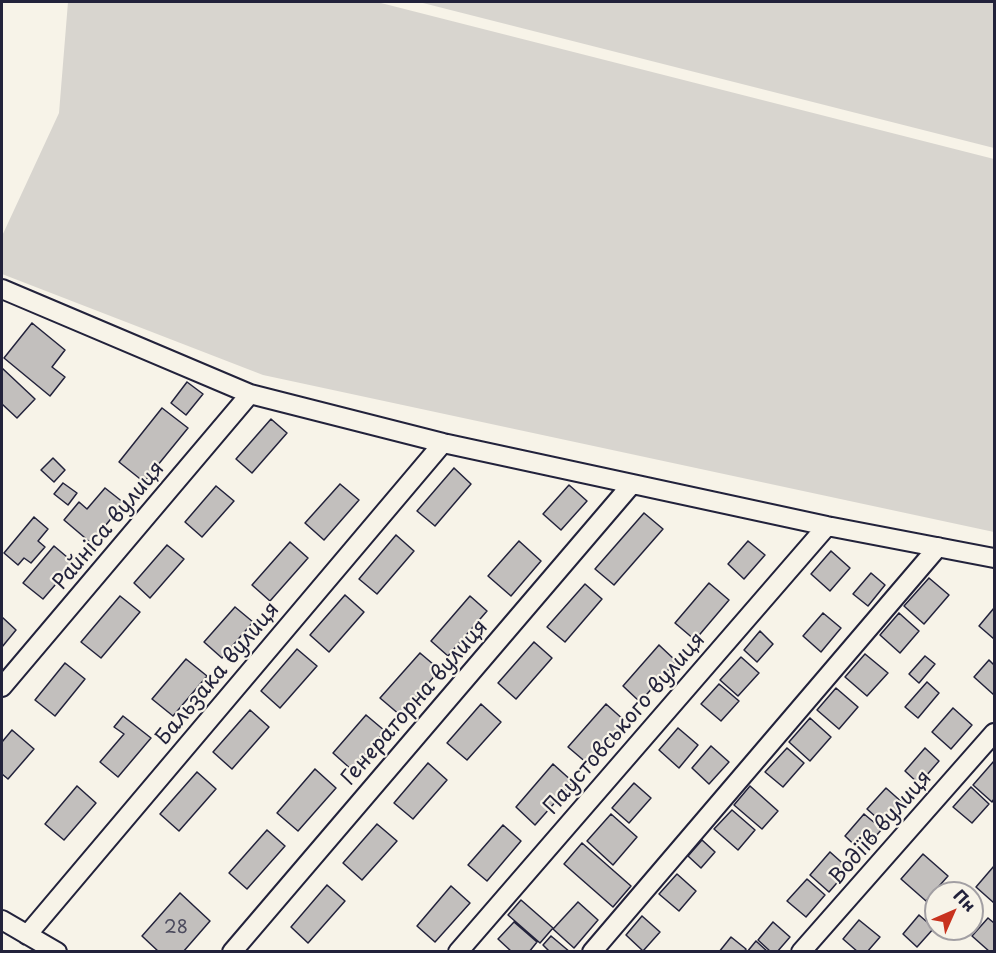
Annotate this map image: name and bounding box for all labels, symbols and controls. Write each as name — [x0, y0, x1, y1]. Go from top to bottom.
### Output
street label: Райніса вулиця — [48, 457, 170, 595]
street label: Бальзака вулиця — [151, 598, 285, 750]
street label: Генераторна вулиця — [336, 615, 494, 791]
street label: Паустовського вулиця — [539, 628, 711, 820]
street label: Водіїв вулиця — [825, 766, 937, 890]
north arrow — [924, 881, 984, 941]
text: Пн — [949, 883, 982, 916]
house number: 28 — [164, 917, 188, 939]

